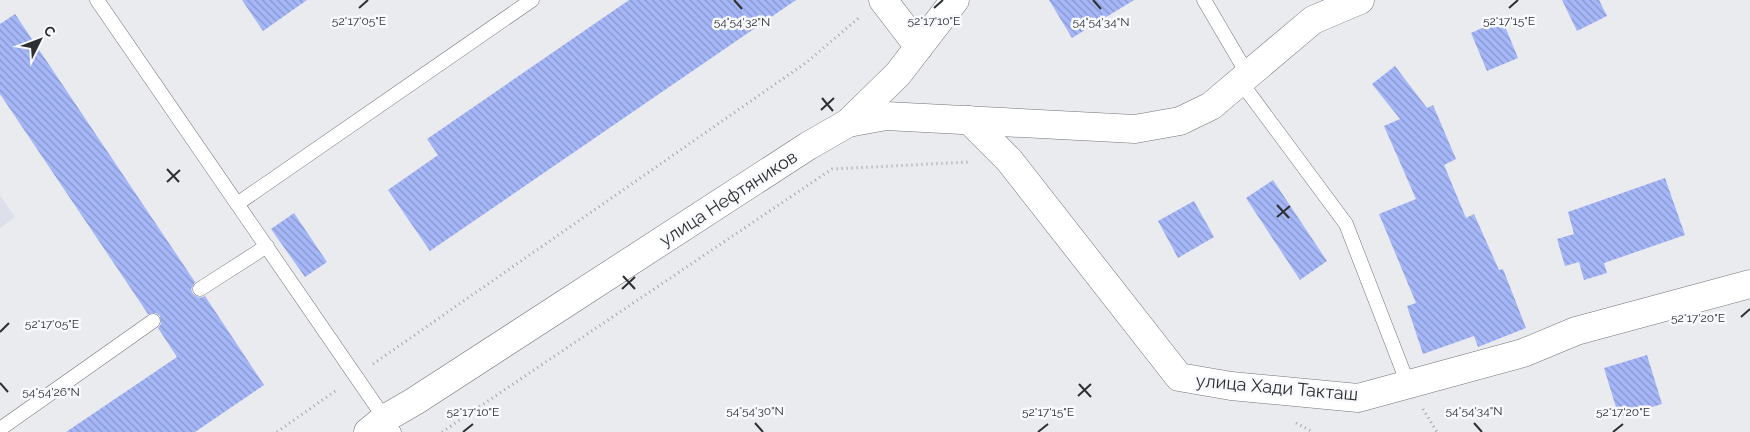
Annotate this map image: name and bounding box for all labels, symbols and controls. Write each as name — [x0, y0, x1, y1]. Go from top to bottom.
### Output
text: 52°17'05"E — [332, 14, 386, 28]
text: 52°17'10"E — [908, 14, 960, 28]
text: 52°17'15"E — [1483, 14, 1535, 28]
north arrow — [15, 15, 65, 65]
text: 54°54'32"N — [714, 15, 770, 29]
text: 54°54'34"N — [1073, 15, 1129, 29]
text: С — [41, 22, 59, 41]
street label: улица Нефтяников — [655, 146, 801, 250]
text: 52°17'20"E — [1671, 311, 1725, 325]
text: 52°17'05"E — [25, 317, 79, 331]
street label: улица Хади Такташ — [1195, 369, 1359, 405]
text: 54°54'26"N — [22, 385, 80, 399]
text: 54°54'30"N — [726, 404, 784, 418]
text: 54°54'34"N — [1446, 404, 1502, 418]
text: 52°17'10"E — [447, 405, 499, 419]
text: 52°17'15"E — [1022, 405, 1074, 419]
text: 52°17'20"E — [1596, 405, 1650, 419]

